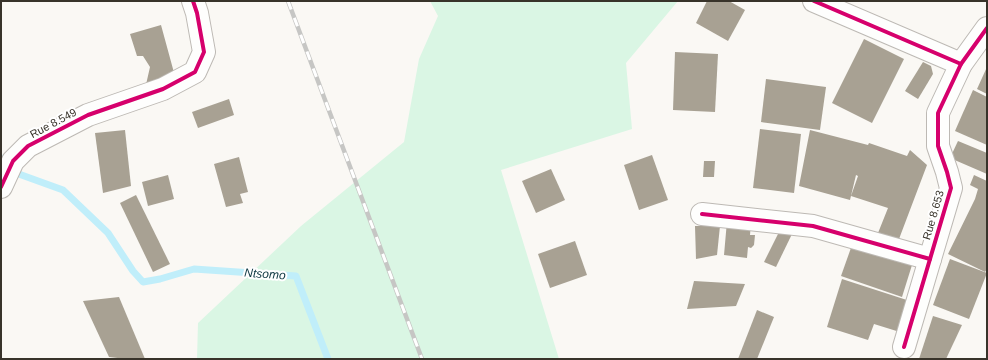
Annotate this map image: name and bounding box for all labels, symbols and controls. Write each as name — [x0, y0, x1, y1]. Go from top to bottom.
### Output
street label: Rue 8.549 — [28, 106, 78, 140]
street label: Rue 8.653 — [920, 189, 946, 241]
water label: Ntsomo — [244, 266, 286, 282]

